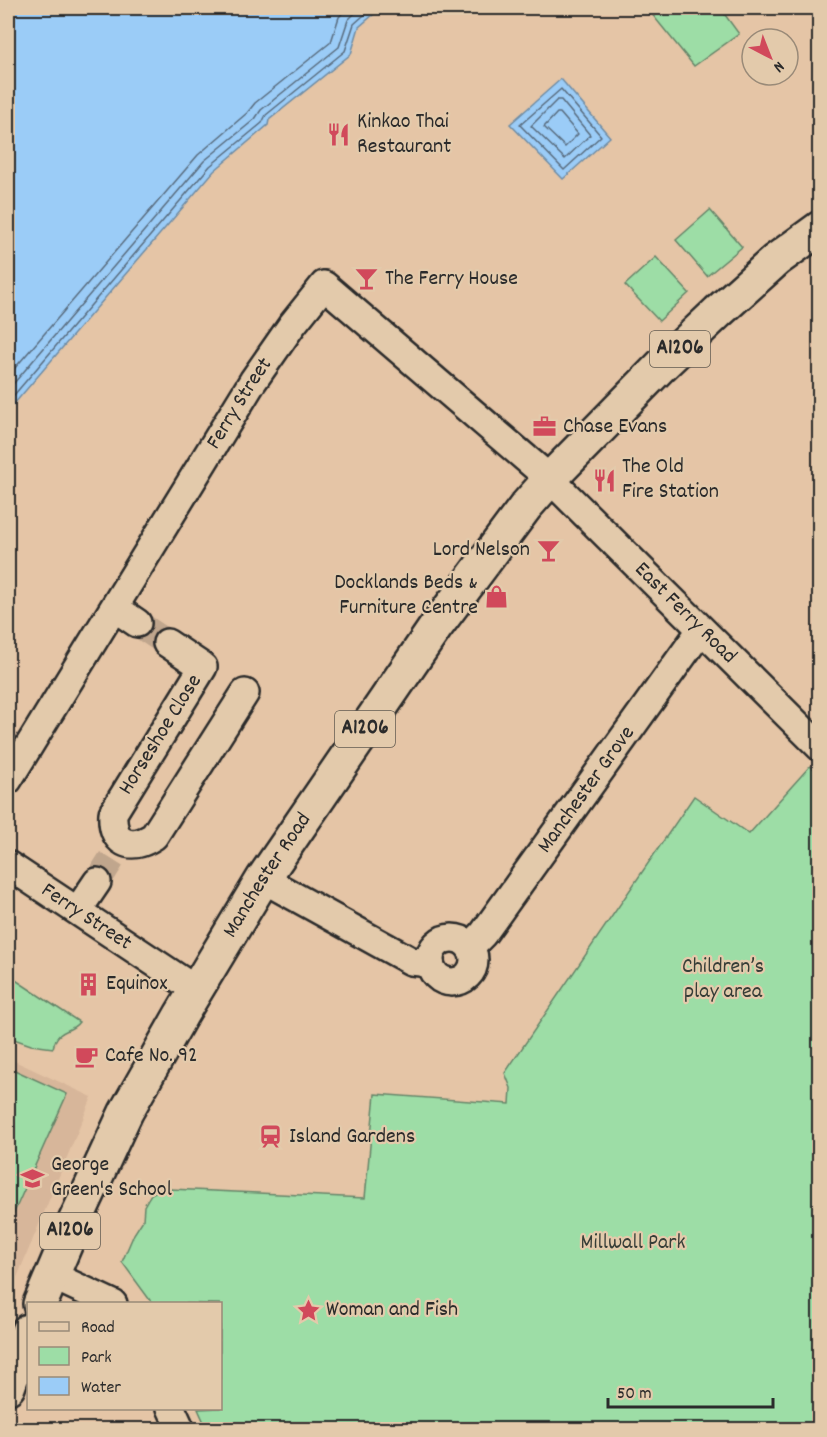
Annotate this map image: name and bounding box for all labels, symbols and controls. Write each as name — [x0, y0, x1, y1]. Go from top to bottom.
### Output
north arrow — [740, 27, 800, 87]
text: N — [768, 55, 789, 78]
place label: Kinkao Thai Restaurant — [357, 107, 451, 163]
restaurant icon: Kinkao Thai Restaurant — [326, 122, 352, 148]
place label: The Ferry House — [385, 264, 518, 295]
bar icon: The Ferry House — [354, 266, 380, 292]
road number: A1206 — [650, 331, 710, 367]
street label: Ferry Street — [199, 351, 280, 455]
place label: Chase Evans — [563, 412, 667, 443]
office icon: Chase Evans — [532, 414, 558, 440]
place label: The Old Fire Station — [622, 452, 719, 508]
restaurant icon: The Old Fire Station — [591, 467, 617, 493]
place label: Lord Nelson — [433, 535, 530, 566]
bar icon: Lord Nelson — [535, 537, 561, 563]
street label: East Ferry Road — [627, 555, 744, 671]
place label: Docklands Beds & Furniture Centre — [334, 568, 478, 624]
shop icon: Docklands Beds & Furniture Centre — [483, 583, 509, 609]
street label: Horseshoe Close — [112, 669, 210, 801]
road number: A1206 — [335, 711, 395, 747]
street label: Manchester Grove — [530, 720, 643, 860]
street label: Manchester Road — [215, 807, 319, 944]
street label: Ferry Street — [35, 876, 138, 959]
park label: Children’s play area — [682, 952, 764, 1008]
place label: Equinox — [106, 969, 167, 1000]
building icon: Equinox — [75, 971, 101, 997]
place label: Cafe No. 92 — [105, 1041, 198, 1072]
cafe icon: Cafe No. 92 — [74, 1043, 100, 1069]
place label: Island Gardens — [289, 1122, 415, 1153]
station icon: Island Gardens — [258, 1124, 284, 1150]
place label: George Green's School — [51, 1150, 172, 1206]
school or university icon: George Green's School — [20, 1165, 46, 1191]
road number: A1206 — [40, 1213, 100, 1249]
park label: Millwall Park — [581, 1228, 685, 1259]
place label: Woman and Fish — [326, 1295, 458, 1326]
place icon: Woman and Fish — [295, 1297, 321, 1323]
legend — [27, 1302, 222, 1410]
text: Road — [81, 1316, 115, 1341]
text: Park — [81, 1346, 112, 1371]
scale bar — [608, 1371, 773, 1409]
text: Water — [81, 1376, 121, 1401]
text: 50 m — [617, 1382, 652, 1407]

